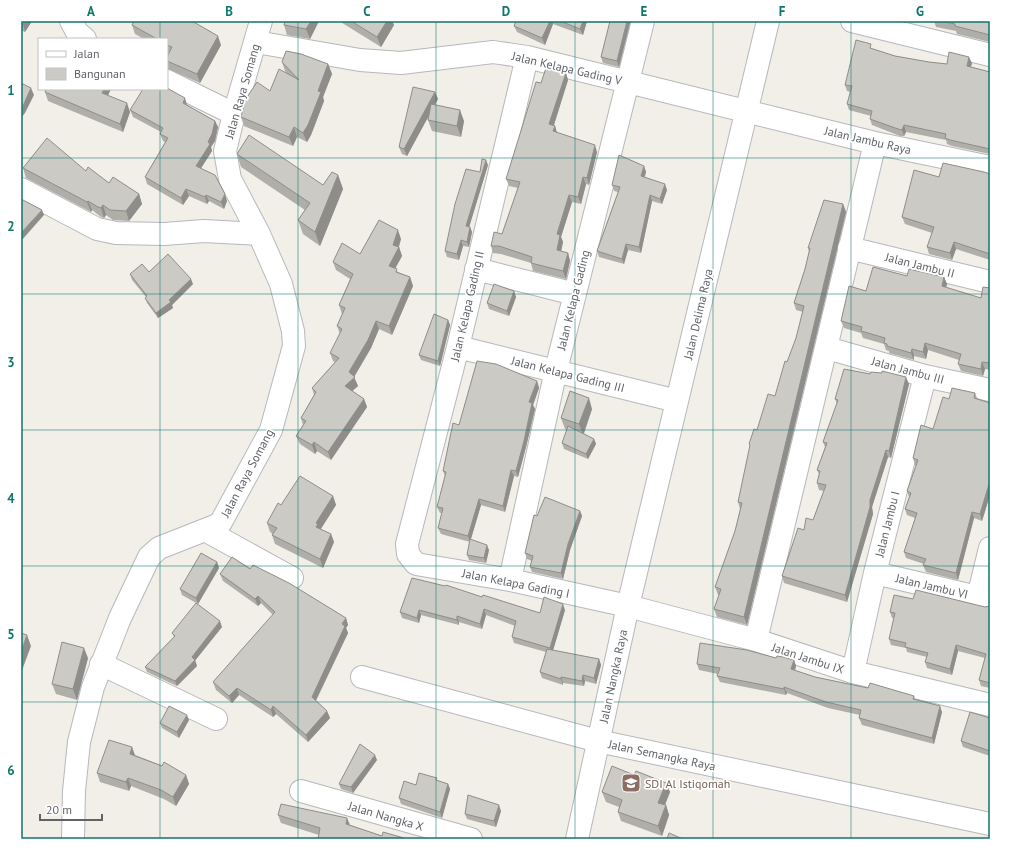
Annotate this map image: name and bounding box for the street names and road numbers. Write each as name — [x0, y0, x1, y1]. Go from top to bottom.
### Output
street label: Jalan Raya Somang — [221, 42, 263, 141]
street label: Jalan Kelapa Gading V — [510, 48, 624, 88]
street label: Jalan Jambu Raya — [822, 123, 913, 157]
street label: Jalan Kelapa Gading — [553, 248, 593, 353]
street label: Jalan Kelapa Gading II — [447, 249, 487, 364]
street label: Jalan Jambu II — [883, 249, 956, 281]
street label: Jalan Delima Raya — [680, 267, 716, 362]
street label: Jalan Kelapa Gading III — [509, 352, 626, 395]
street label: Jalan Jambu III — [869, 353, 946, 387]
street label: Jalan Raya Somang — [217, 426, 277, 521]
street label: Jalan Jambu I — [871, 489, 902, 560]
street label: Jalan Kelapa Gading I — [460, 565, 571, 601]
street label: Jalan Jambu VI — [893, 570, 970, 602]
street label: Jalan Nangka Raya — [596, 628, 630, 725]
street label: Jalan Jambu IX — [769, 639, 846, 677]
street label: Jalan Semangka Raya — [606, 736, 717, 774]
street label: Jalan Nangka X — [346, 798, 426, 834]

